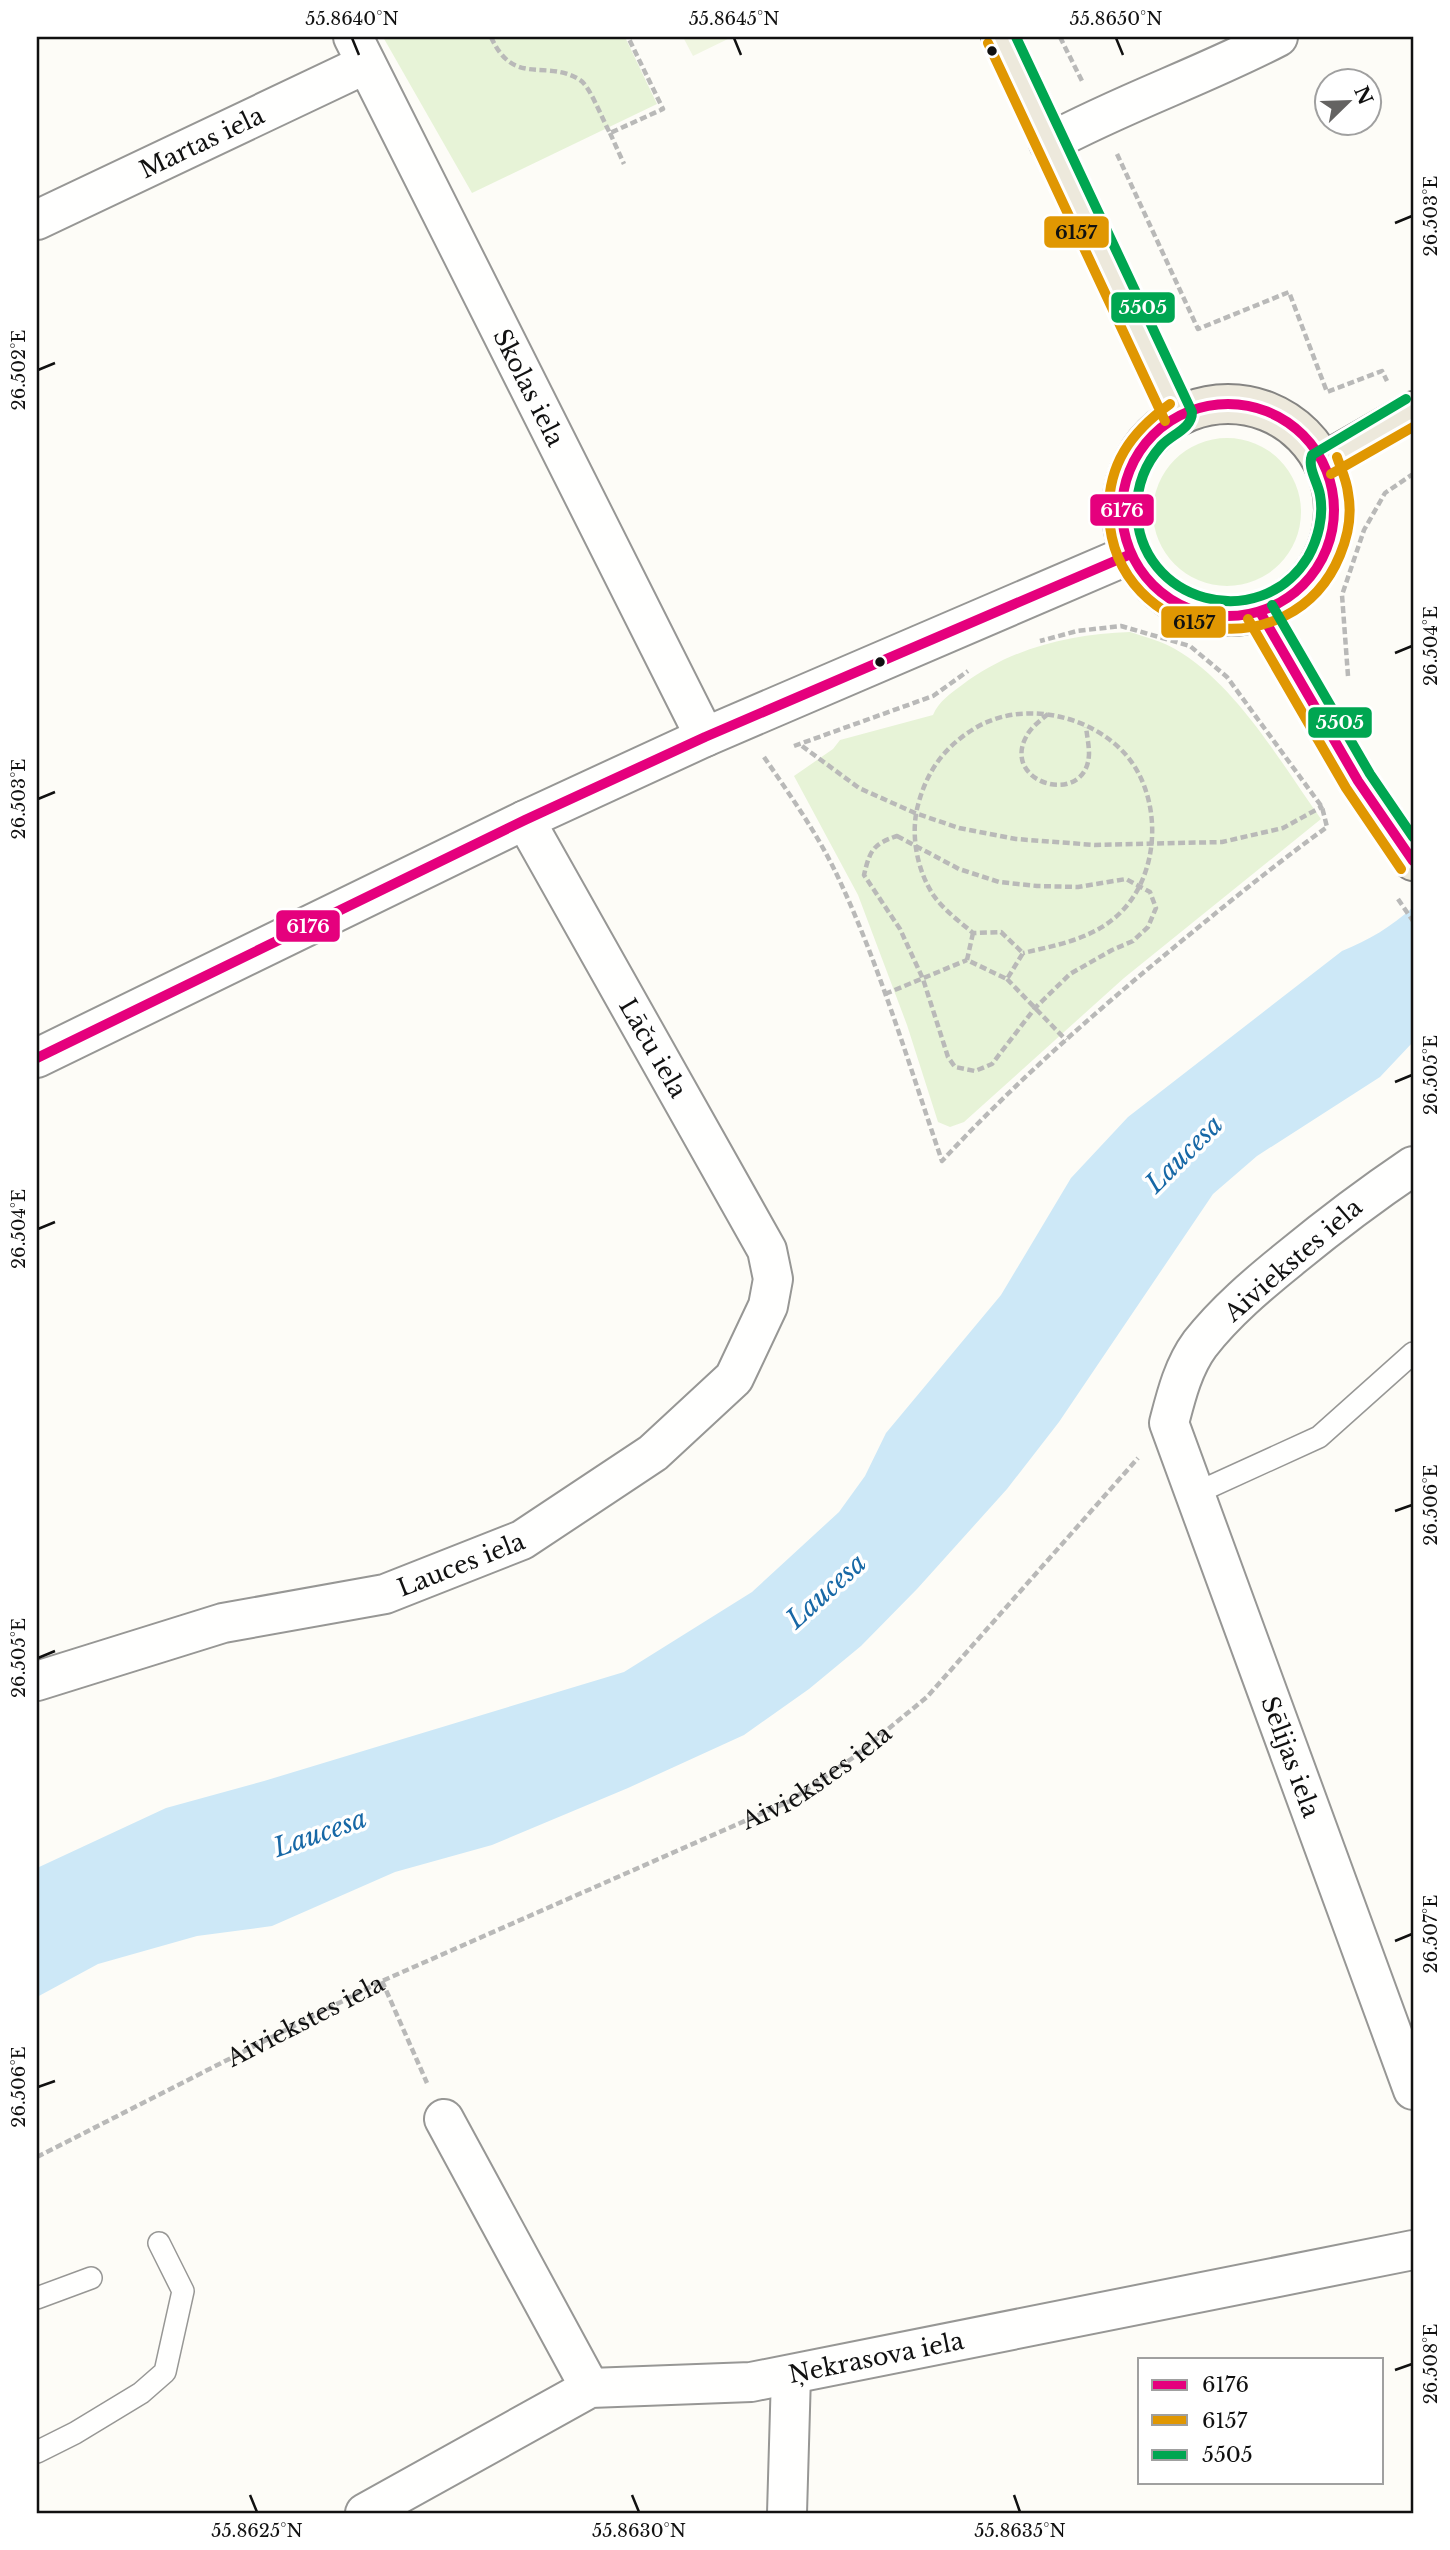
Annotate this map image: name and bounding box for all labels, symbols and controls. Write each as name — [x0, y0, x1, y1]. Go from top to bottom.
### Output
text: 55.8640°N — [305, 8, 399, 30]
text: 55.8645°N — [689, 8, 779, 30]
text: 55.8650°N — [1069, 8, 1163, 30]
unlabelled marker — [985, 44, 999, 58]
north arrow — [1314, 66, 1384, 136]
text: N — [1349, 83, 1377, 108]
street label: Martas iela — [135, 100, 269, 184]
text: 26.503°E — [1420, 176, 1442, 256]
line badge: 6157 — [1043, 215, 1110, 249]
text: 6157 — [1055, 221, 1098, 244]
line badge: 5505 — [1110, 291, 1176, 324]
text: 5505 — [1119, 296, 1167, 319]
street label: Skolas iela — [488, 324, 571, 451]
text: 26.502°E — [8, 330, 30, 410]
line badge: 6176 — [1089, 493, 1155, 527]
text: 6176 — [1100, 499, 1144, 522]
line badge: 6157 — [1160, 605, 1227, 639]
text: 26.504°E — [1420, 606, 1442, 686]
text: 6157 — [1173, 611, 1216, 634]
unlabelled marker — [873, 655, 887, 669]
line badge: 5505 — [1307, 706, 1373, 739]
text: 5505 — [1316, 711, 1364, 734]
text: 26.503°E — [8, 759, 30, 839]
line badge: 6176 — [275, 909, 341, 943]
text: 6176 — [286, 915, 330, 938]
street label: Lāču iela — [613, 993, 693, 1103]
text: 26.505°E — [1420, 1035, 1442, 1115]
water label: Laucesa — [1138, 1109, 1229, 1200]
text: 26.504°E — [8, 1189, 30, 1269]
street label: Aiviekstes iela — [1218, 1192, 1368, 1328]
text: 26.506°E — [1420, 1464, 1442, 1546]
street label: Lauces iela — [393, 1526, 529, 1602]
water label: Laucesa — [779, 1547, 873, 1636]
text: 26.505°E — [8, 1618, 30, 1698]
street label: Sēlijas iela — [1256, 1692, 1327, 1822]
street label: Aiviekstes iela — [736, 1718, 897, 1835]
water label: Laucesa — [268, 1802, 371, 1864]
text: 26.507°E — [1420, 1895, 1442, 1973]
street label: Aiviekstes iela — [221, 1968, 389, 2073]
text: 26.506°E — [8, 2046, 30, 2128]
text: 26.508°E — [1420, 2324, 1442, 2404]
street label: Ņekrasova iela — [786, 2325, 967, 2389]
legend — [1138, 2358, 1384, 2484]
text: 6176 — [1202, 2372, 1249, 2398]
text: 6157 — [1202, 2408, 1248, 2434]
text: 5505 — [1202, 2442, 1253, 2468]
text: 55.8625°N — [211, 2520, 303, 2542]
text: 55.8630°N — [592, 2520, 686, 2542]
text: 55.8635°N — [974, 2520, 1066, 2542]

